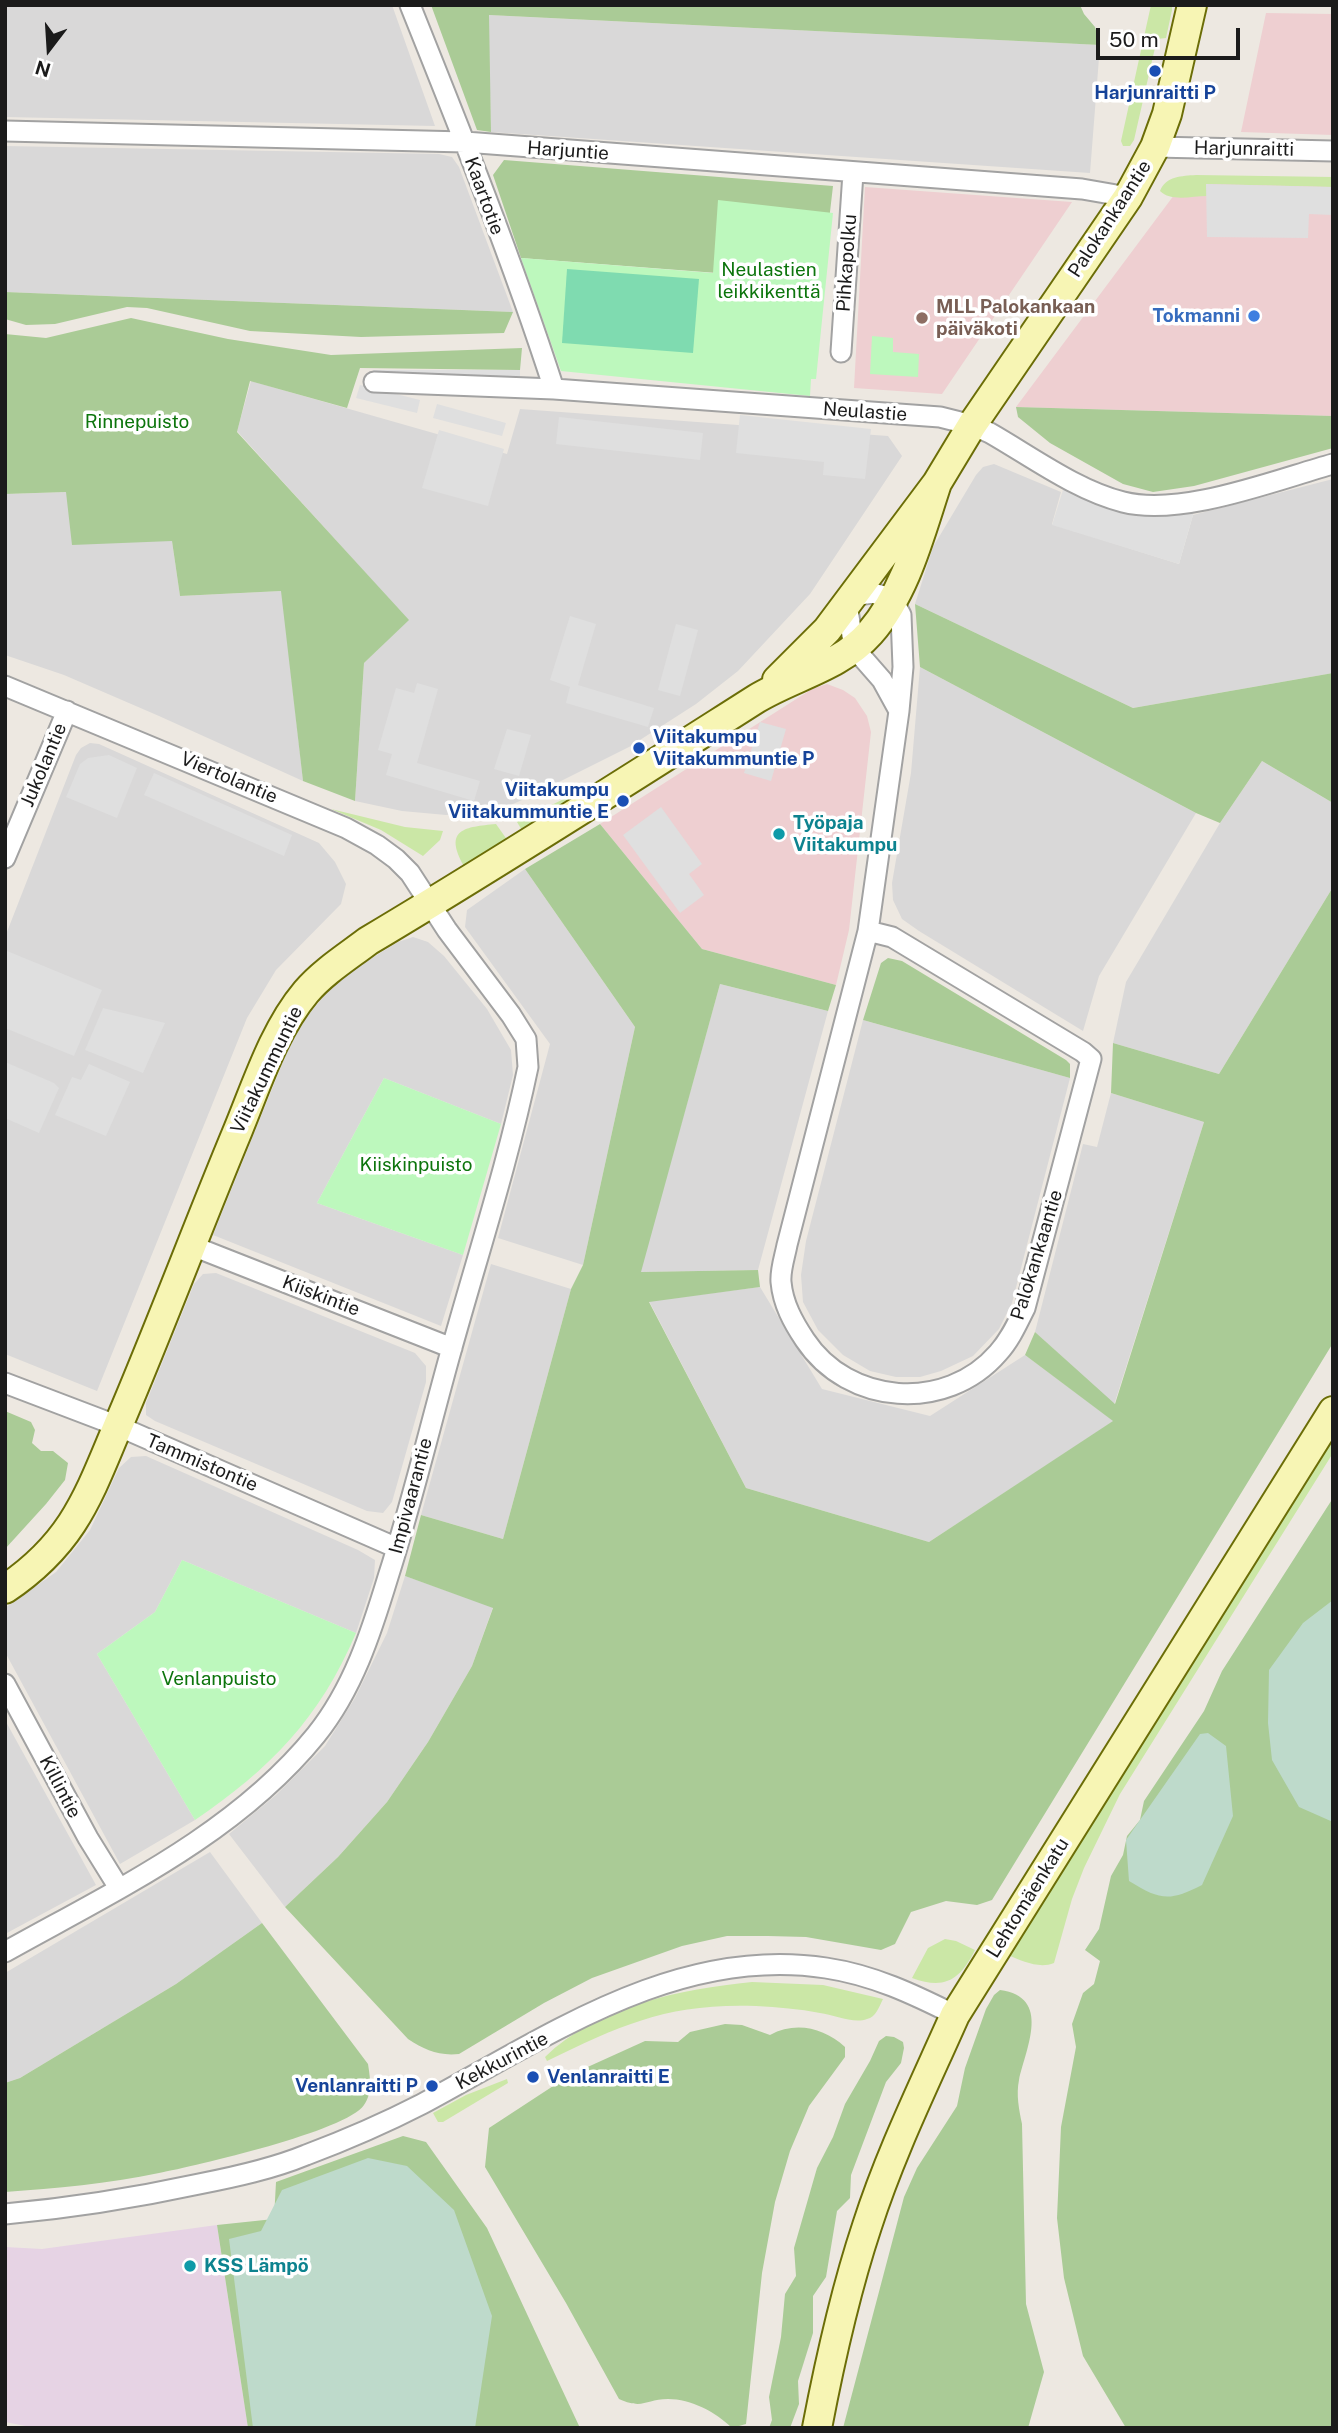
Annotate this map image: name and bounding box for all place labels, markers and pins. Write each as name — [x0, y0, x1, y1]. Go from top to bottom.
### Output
marker: Harjunraitti P — [1147, 63, 1163, 79]
place label: Harjunraitti P — [1094, 82, 1216, 104]
place label: MLL Palokankaan päiväkoti — [936, 296, 1095, 340]
place label: Tokmanni — [1152, 305, 1240, 327]
marker: Tokmanni — [1246, 308, 1262, 324]
marker: MLL Palokankaan päiväkoti — [914, 310, 930, 326]
place label: Viitakumpu Viitakummuntie P — [653, 726, 814, 770]
marker: Viitakumpu Viitakummuntie P — [631, 740, 647, 756]
place label: Viitakumpu Viitakummuntie E — [448, 779, 609, 823]
marker: Viitakumpu Viitakummuntie E — [615, 793, 631, 809]
place label: Työpaja Viitakumpu — [793, 812, 897, 856]
marker: Työpaja Viitakumpu — [771, 826, 787, 842]
place label: Venlanraitti E — [547, 2066, 670, 2088]
marker: Venlanraitti E — [525, 2069, 541, 2085]
place label: Venlanraitti P — [295, 2075, 418, 2097]
marker: Venlanraitti P — [424, 2078, 440, 2094]
place label: KSS Lämpö — [204, 2255, 309, 2277]
marker: KSS Lämpö — [182, 2258, 198, 2274]

